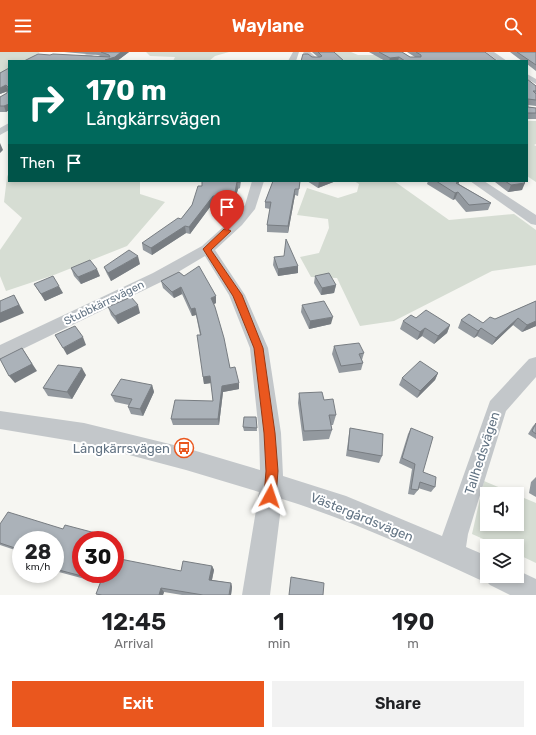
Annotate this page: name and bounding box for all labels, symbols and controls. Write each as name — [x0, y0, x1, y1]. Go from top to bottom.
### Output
icon: menu — [12, 15, 34, 37]
text: Waylane — [232, 15, 304, 37]
icon: search — [502, 15, 524, 37]
text: 170 m — [86, 74, 167, 107]
icon: right — [20, 76, 72, 128]
text: Långkärrsvägen — [86, 108, 221, 130]
icon: arrive — [63, 152, 85, 174]
text: Then — [20, 154, 55, 172]
pin — [210, 190, 244, 231]
icon: arrive — [216, 196, 238, 218]
street label: Stubbkärrsvägen — [62, 278, 146, 328]
street label: Tallhedsvägen — [462, 410, 503, 497]
bus stop icon: Långkärrsvägen — [173, 437, 195, 459]
place label: Långkärrsvägen — [73, 441, 170, 457]
position arrow — [249, 475, 291, 517]
map controls — [480, 487, 524, 583]
button: sound — [480, 487, 524, 531]
street label: Västergårdsvägen — [308, 490, 416, 545]
speed limit sign: 30 — [72, 531, 124, 583]
button: layers — [480, 539, 524, 583]
text: 28 — [25, 540, 51, 564]
text: km/h — [26, 561, 50, 573]
text: 12:45 — [102, 608, 166, 636]
text: 1 — [273, 608, 285, 636]
text: 190 — [392, 608, 434, 636]
text: Arrival — [114, 636, 153, 651]
text: min — [268, 636, 290, 651]
text: m — [407, 636, 419, 651]
button: Exit — [12, 681, 264, 727]
button: Share — [272, 681, 524, 727]

